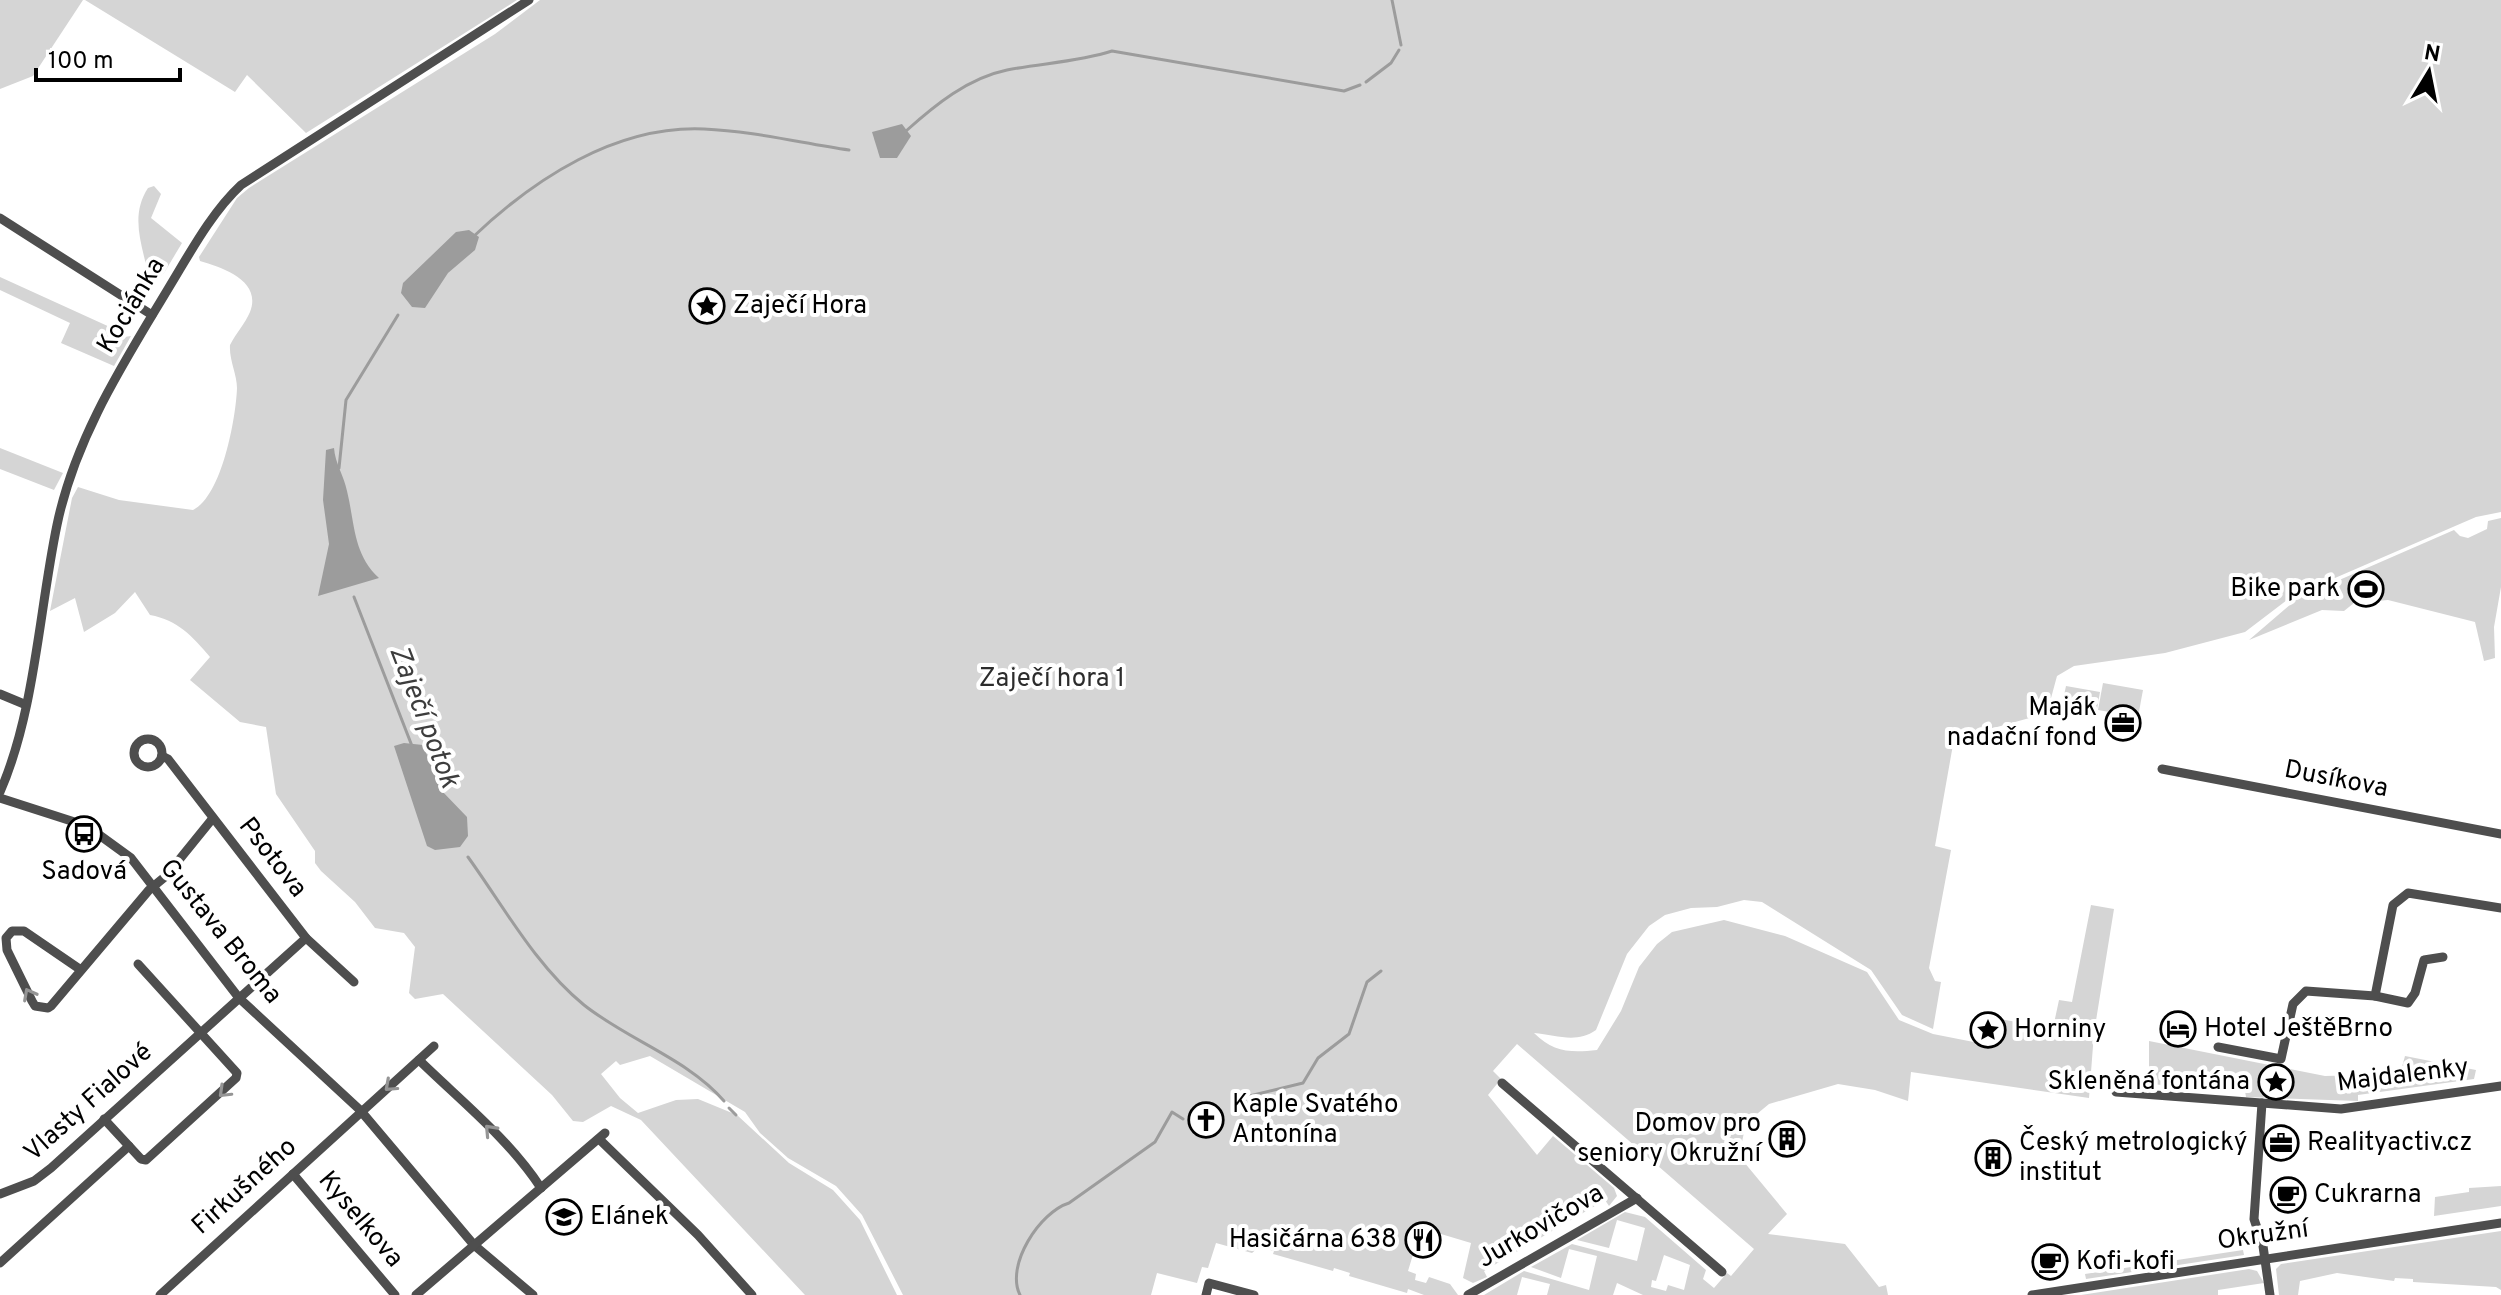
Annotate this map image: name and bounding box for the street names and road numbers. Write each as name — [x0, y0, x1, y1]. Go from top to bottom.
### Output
street label: Kociánka — [91, 252, 173, 360]
street label: Dusíkova — [2281, 754, 2391, 806]
street label: Psotova — [230, 811, 314, 905]
street label: Gustava Broma — [151, 853, 289, 1011]
street label: Vlasty Fialové — [18, 1037, 160, 1169]
street label: Majdalenky — [2335, 1052, 2471, 1100]
street label: Firkušného — [186, 1131, 304, 1243]
street label: Kyselkova — [310, 1165, 410, 1275]
street label: Jurkovičova — [1472, 1178, 1610, 1276]
street label: Okružní — [2215, 1213, 2313, 1259]

